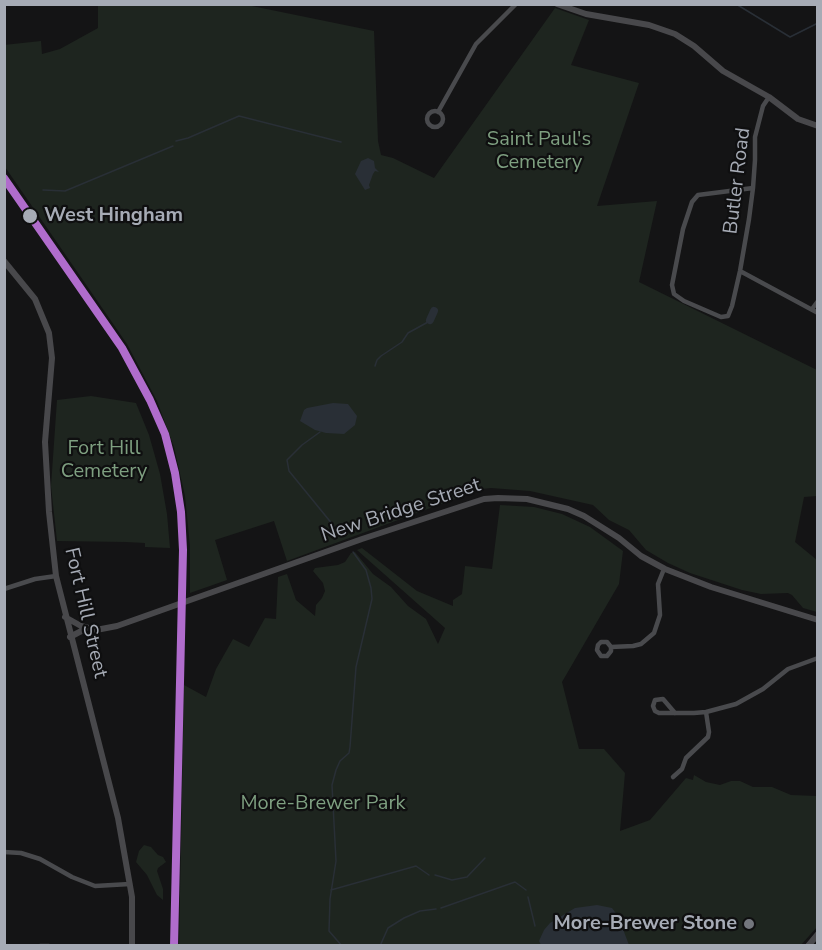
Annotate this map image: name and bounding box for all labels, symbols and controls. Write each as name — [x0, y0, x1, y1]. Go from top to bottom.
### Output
street label: Butler Road — [720, 126, 756, 236]
park label: Saint Paul's Cemetery — [487, 128, 591, 175]
place label: West Hingham — [44, 204, 183, 228]
marker: West Hingham — [21, 207, 39, 225]
park label: Fort Hill Cemetery — [61, 437, 147, 484]
street label: New Bridge Street — [318, 474, 484, 548]
street label: Fort Hill Street — [58, 546, 112, 680]
park label: More-Brewer Park — [240, 792, 406, 816]
place label: More-Brewer Stone — [553, 912, 737, 936]
marker: More-Brewer Stone — [742, 917, 756, 931]

